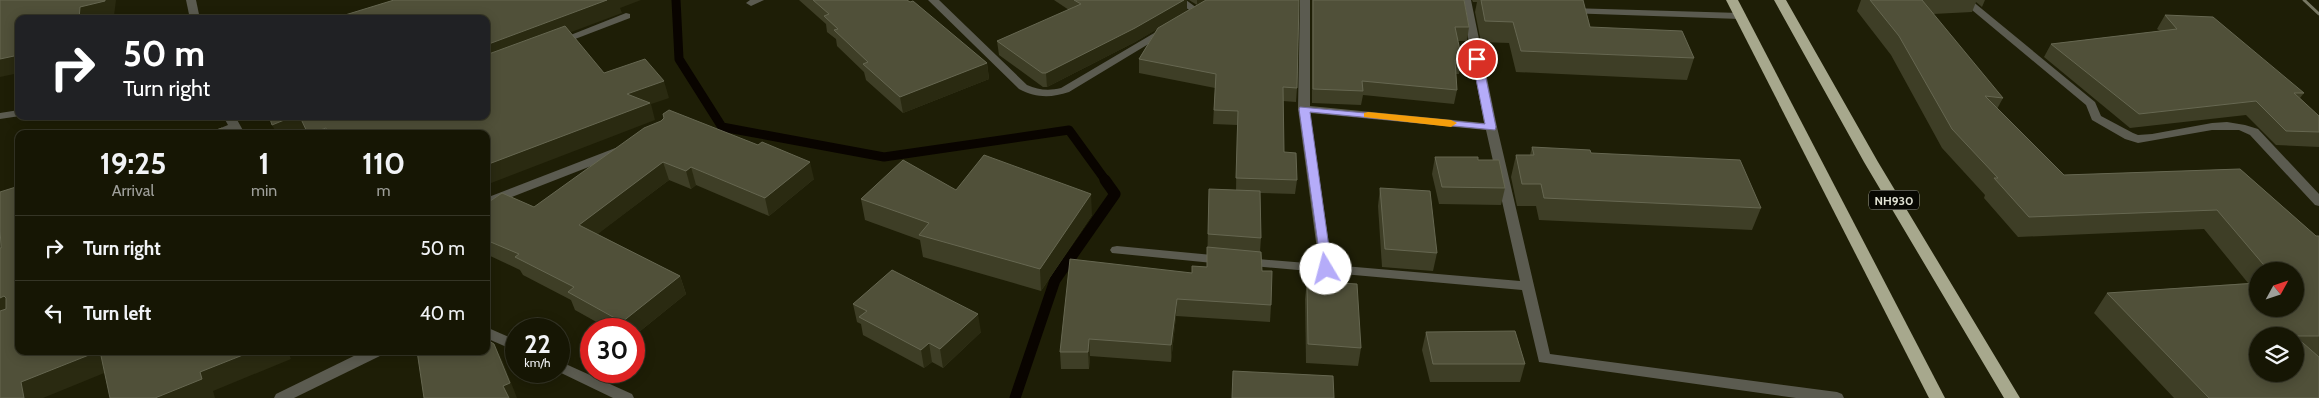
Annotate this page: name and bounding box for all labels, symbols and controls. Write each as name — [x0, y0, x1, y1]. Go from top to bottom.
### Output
text: 50 m — [123, 32, 205, 75]
icon: right — [40, 35, 105, 100]
pin — [1456, 38, 1498, 80]
icon: arrive — [1463, 45, 1491, 73]
text: Turn right — [123, 75, 210, 102]
text: 19:25 — [100, 145, 166, 182]
text: 1 — [259, 145, 270, 182]
text: 110 — [362, 145, 405, 182]
text: Arrival — [112, 181, 154, 200]
text: min — [251, 181, 277, 200]
text: m — [377, 181, 391, 200]
road number: NH930 — [1869, 190, 1919, 210]
icon: right — [40, 234, 68, 262]
text: Turn right — [83, 237, 161, 260]
text: 50 m — [421, 237, 465, 260]
position arrow — [1299, 242, 1351, 294]
north arrow — [2249, 262, 2304, 318]
map controls — [2249, 262, 2304, 382]
icon: left — [40, 299, 68, 327]
text: Turn left — [83, 302, 151, 325]
text: 40 m — [420, 302, 465, 325]
speed limit sign: 30 — [580, 318, 645, 383]
button: layers — [2249, 327, 2304, 382]
text: 22 — [524, 329, 551, 359]
text: km/h — [524, 355, 551, 370]

